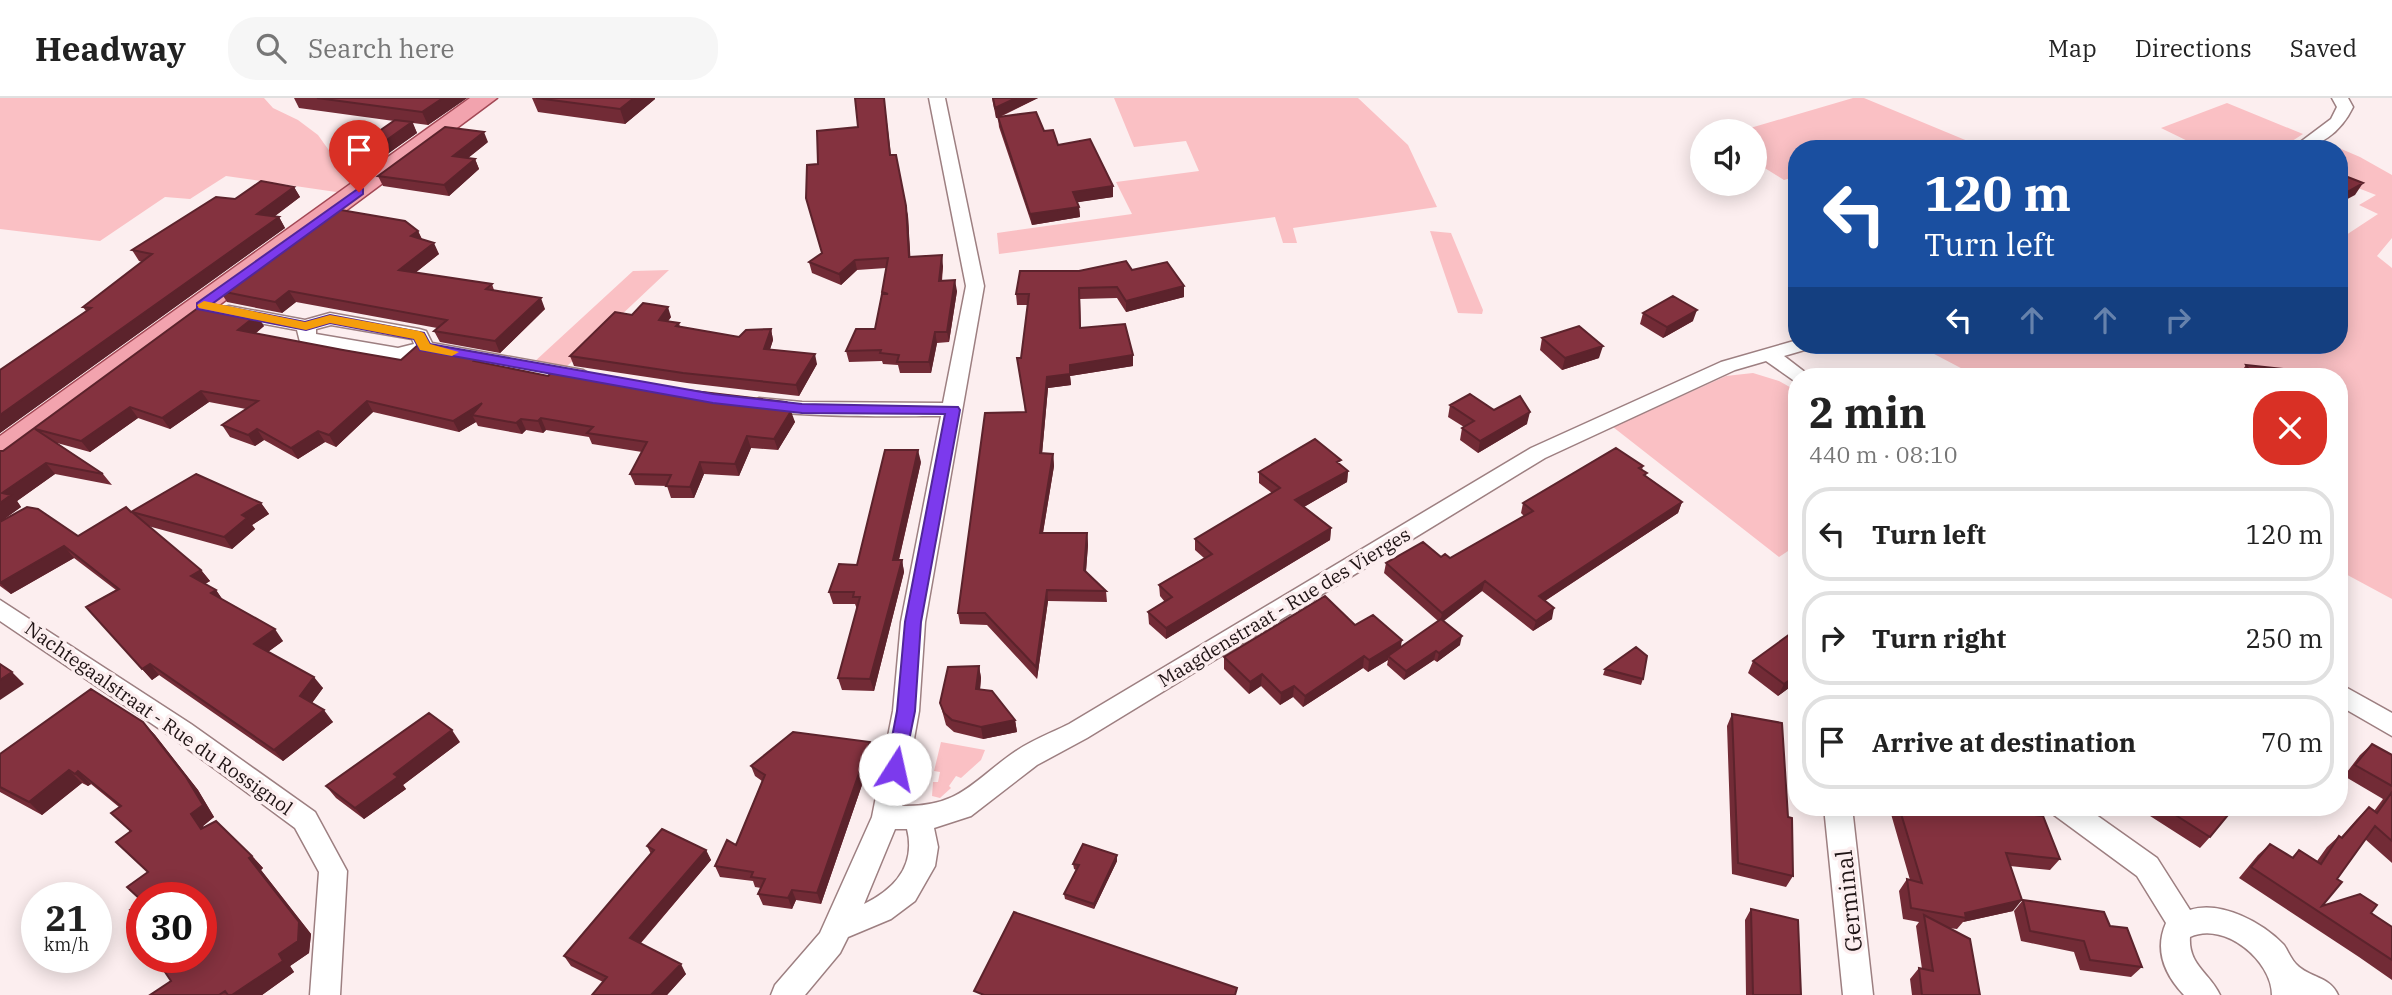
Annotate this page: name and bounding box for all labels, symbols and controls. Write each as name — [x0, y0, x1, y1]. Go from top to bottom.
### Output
search box — [228, 17, 718, 80]
text: Headway — [35, 27, 186, 70]
icon: search — [252, 29, 290, 67]
text: Search here — [308, 31, 454, 65]
text: Map — [2048, 32, 2097, 64]
text: Directions — [2135, 32, 2252, 64]
text: Saved — [2290, 32, 2357, 64]
map controls — [1690, 119, 1767, 196]
button: sound — [1690, 119, 1767, 196]
pin — [329, 120, 389, 192]
icon: arrive — [340, 131, 378, 169]
text: 120 m — [1924, 161, 2071, 224]
icon: left — [1809, 168, 1900, 259]
text: Turn left — [1924, 223, 2055, 265]
icon: left — [1940, 301, 1978, 339]
icon: ahead — [2013, 301, 2051, 339]
icon: ahead — [2086, 301, 2124, 339]
icon: right — [2159, 301, 2197, 339]
text: 2 min — [1809, 385, 1927, 440]
button: close — [2253, 391, 2327, 465]
text: 440 m · 08:10 — [1809, 439, 1958, 469]
icon: left — [1813, 515, 1851, 553]
text: Turn left — [1872, 517, 1986, 551]
text: 120 m — [2245, 517, 2323, 551]
street label: Maagdenstraat - Rue des Vierges — [1153, 522, 1415, 692]
street label: Nachtegaalstraat - Rue du Rossignol — [20, 616, 298, 820]
icon: right — [1813, 619, 1851, 657]
text: Turn right — [1872, 621, 2006, 655]
text: 250 m — [2245, 621, 2323, 655]
icon: arrive — [1813, 723, 1851, 761]
text: Arrive at destination — [1872, 725, 2136, 759]
text: 70 m — [2261, 725, 2323, 759]
position arrow — [858, 732, 932, 806]
street label: Germinal — [1828, 849, 1868, 954]
speed limit sign: 30 — [126, 882, 217, 973]
text: 21 — [45, 895, 88, 941]
text: km/h — [44, 933, 89, 956]

